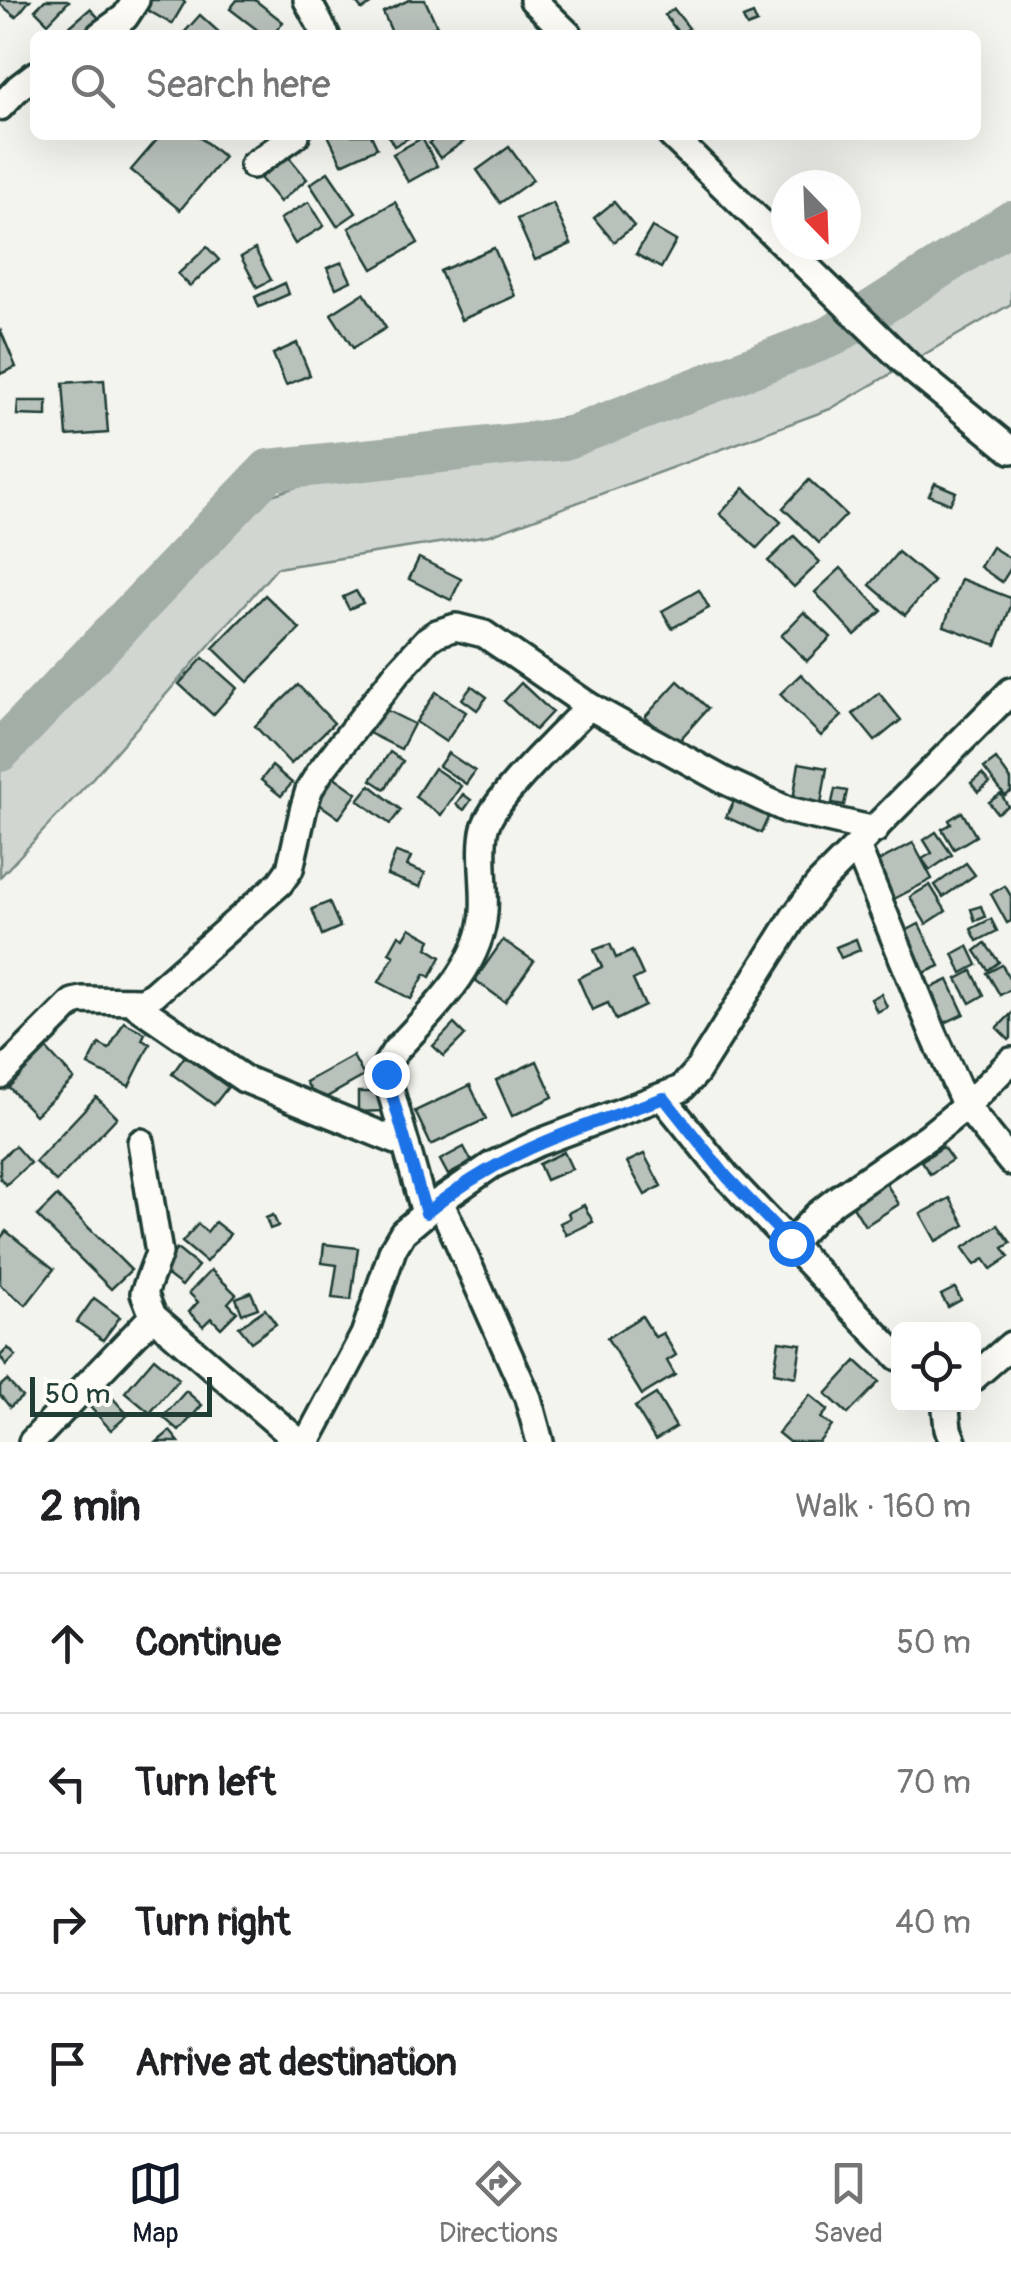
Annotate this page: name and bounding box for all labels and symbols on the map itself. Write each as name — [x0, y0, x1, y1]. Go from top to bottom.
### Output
north arrow — [771, 170, 861, 260]
route end — [364, 1052, 410, 1098]
route start — [769, 1221, 815, 1267]
scale bar — [30, 1372, 212, 1416]

